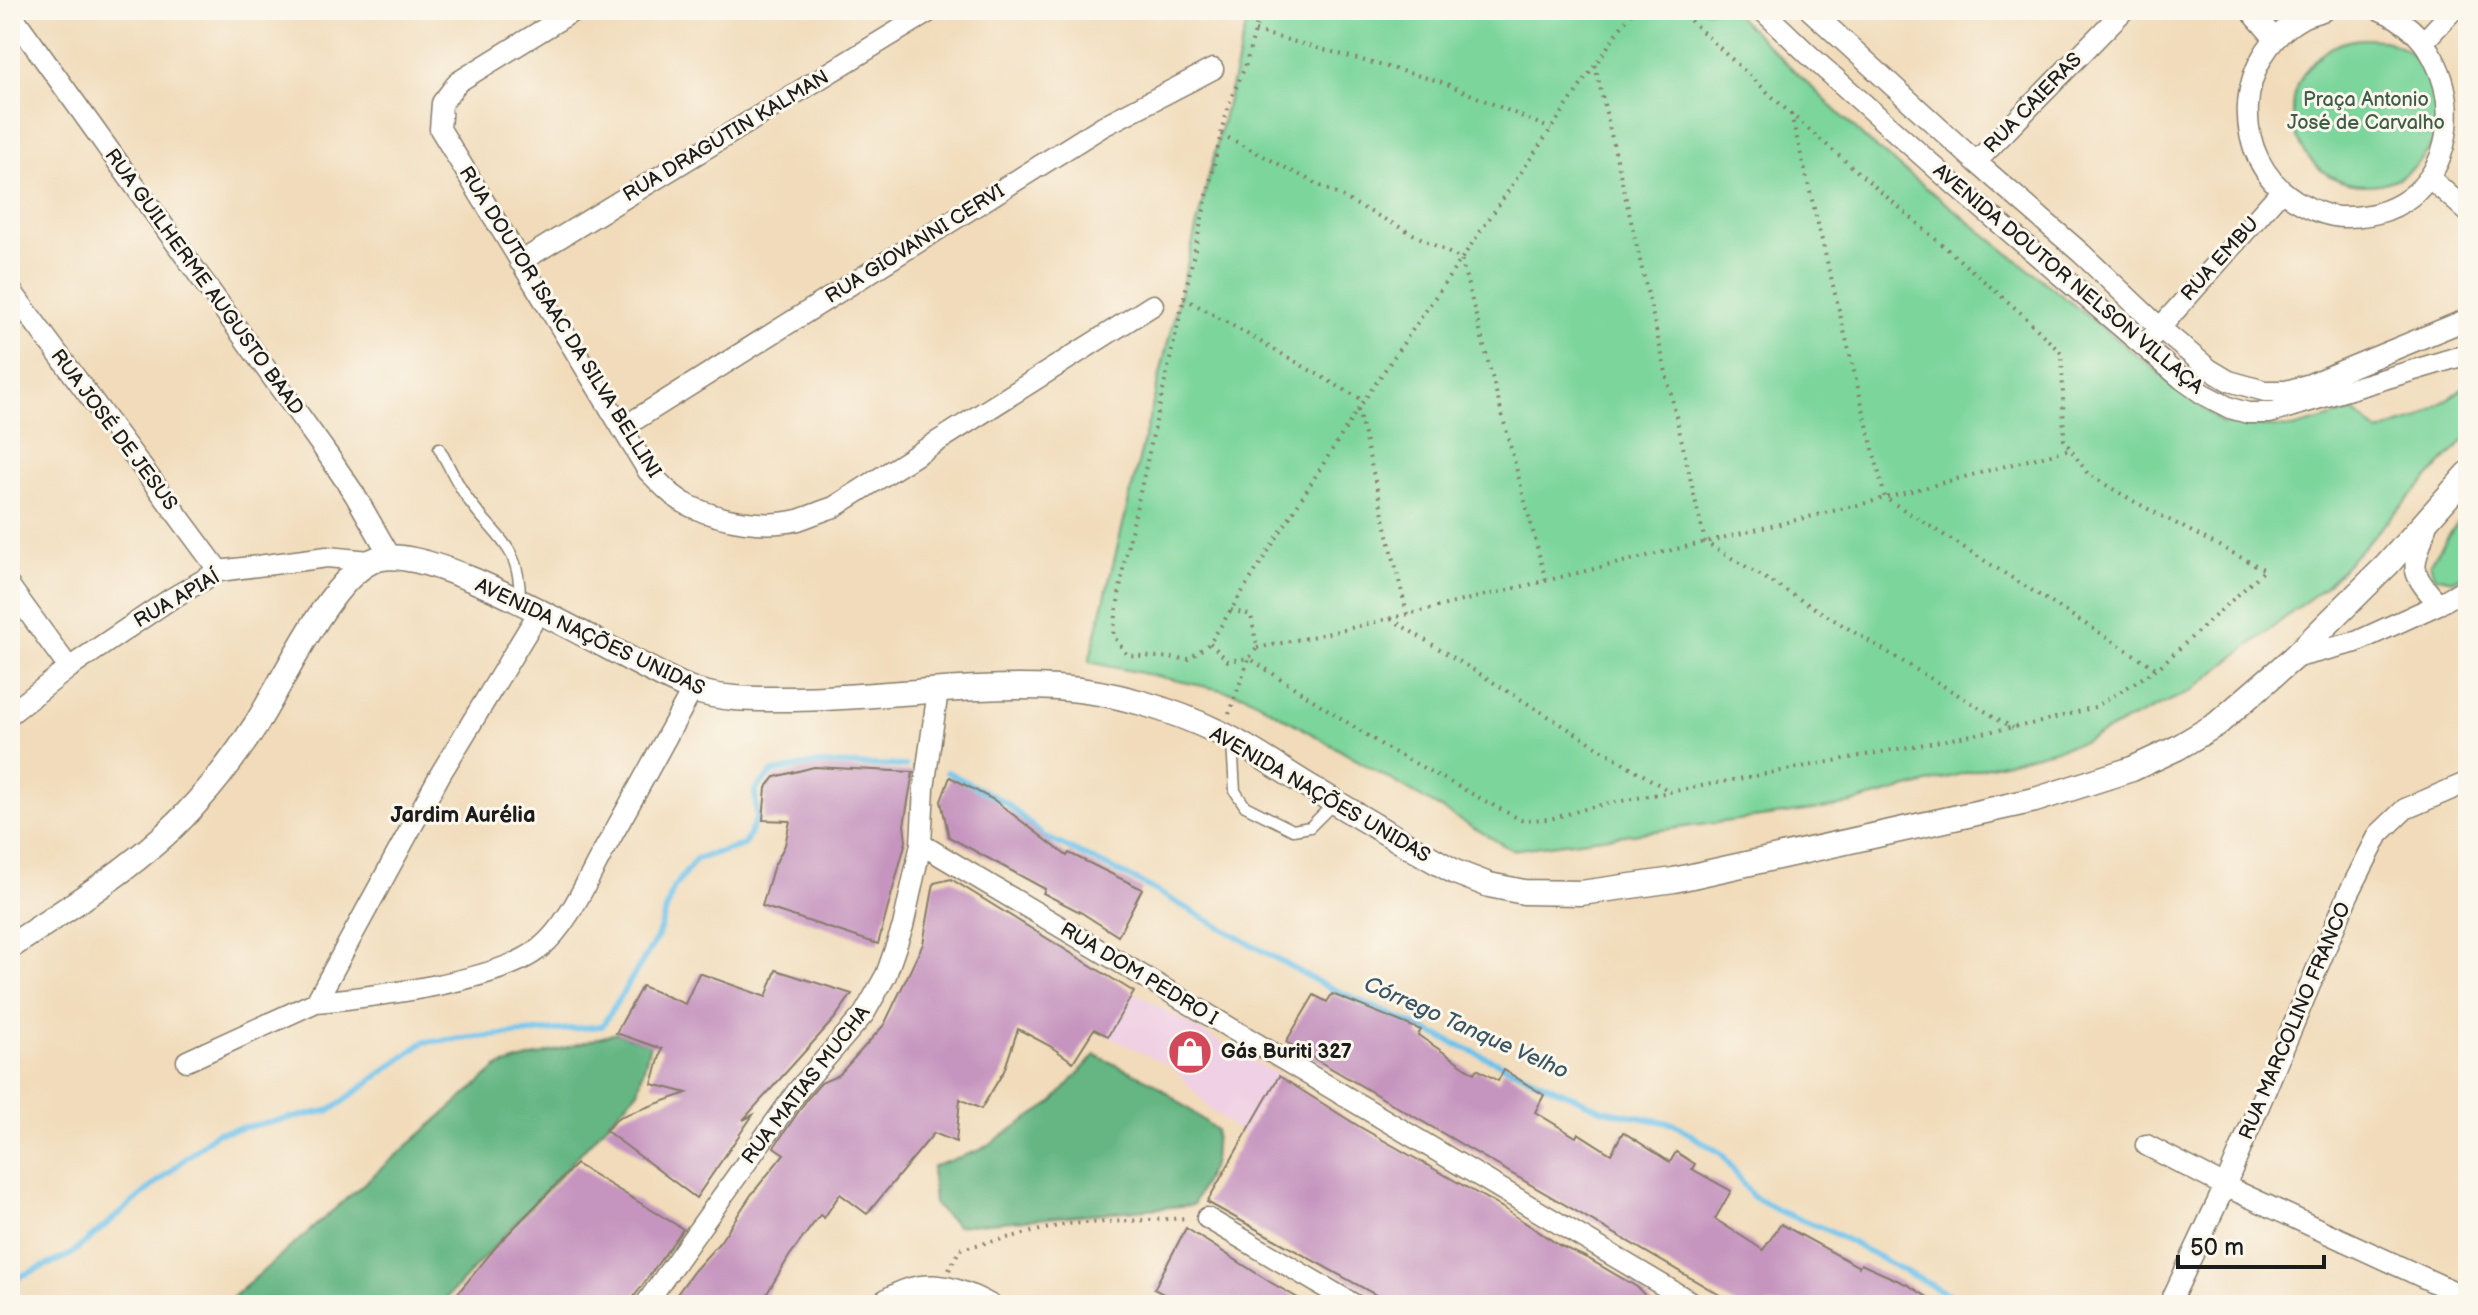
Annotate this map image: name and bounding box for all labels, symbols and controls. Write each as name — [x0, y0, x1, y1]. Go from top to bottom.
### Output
street label: RUA CAIERAS — [1979, 48, 2087, 158]
street label: RUA DRAGUTIN KALMAN — [619, 65, 833, 207]
park label: Praça Antonio José de Carvalho — [2287, 88, 2445, 135]
street label: RUA GUILHERME AUGUSTO BAAD — [99, 144, 309, 420]
street label: AVENIDA DOUTOR NELSON VILLAÇA — [1928, 159, 2209, 400]
street label: RUA DOUTOR ISAAC DA SILVA BELLINI — [454, 162, 666, 482]
street label: RUA GIOVANNI CERVI — [821, 179, 1009, 309]
street label: RUA EMBU — [2176, 212, 2264, 306]
street label: RUA JOSÉ DE JESUS — [46, 344, 183, 515]
street label: RUA APIAÍ — [129, 564, 224, 633]
street label: AVENIDA NAÇÕES UNIDAS — [471, 572, 709, 701]
street label: AVENIDA NAÇÕES UNIDAS — [1206, 721, 1435, 868]
district label: Jardim Aurélia — [390, 802, 536, 829]
street label: RUA MARCOLINO FRANCO — [2234, 899, 2356, 1143]
street label: RUA DOM PEDRO I — [1056, 917, 1222, 1031]
water label: Córrego Tanque Velho — [1360, 971, 1572, 1085]
street label: RUA MATIAS MUCHA — [737, 1000, 876, 1169]
shop icon: Gás Buriti 327 — [1166, 1028, 1214, 1076]
place label: Gás Buriti 327 — [1221, 1040, 1352, 1064]
scale bar — [2178, 1219, 2324, 1269]
text: 50 m — [2190, 1233, 2244, 1262]

